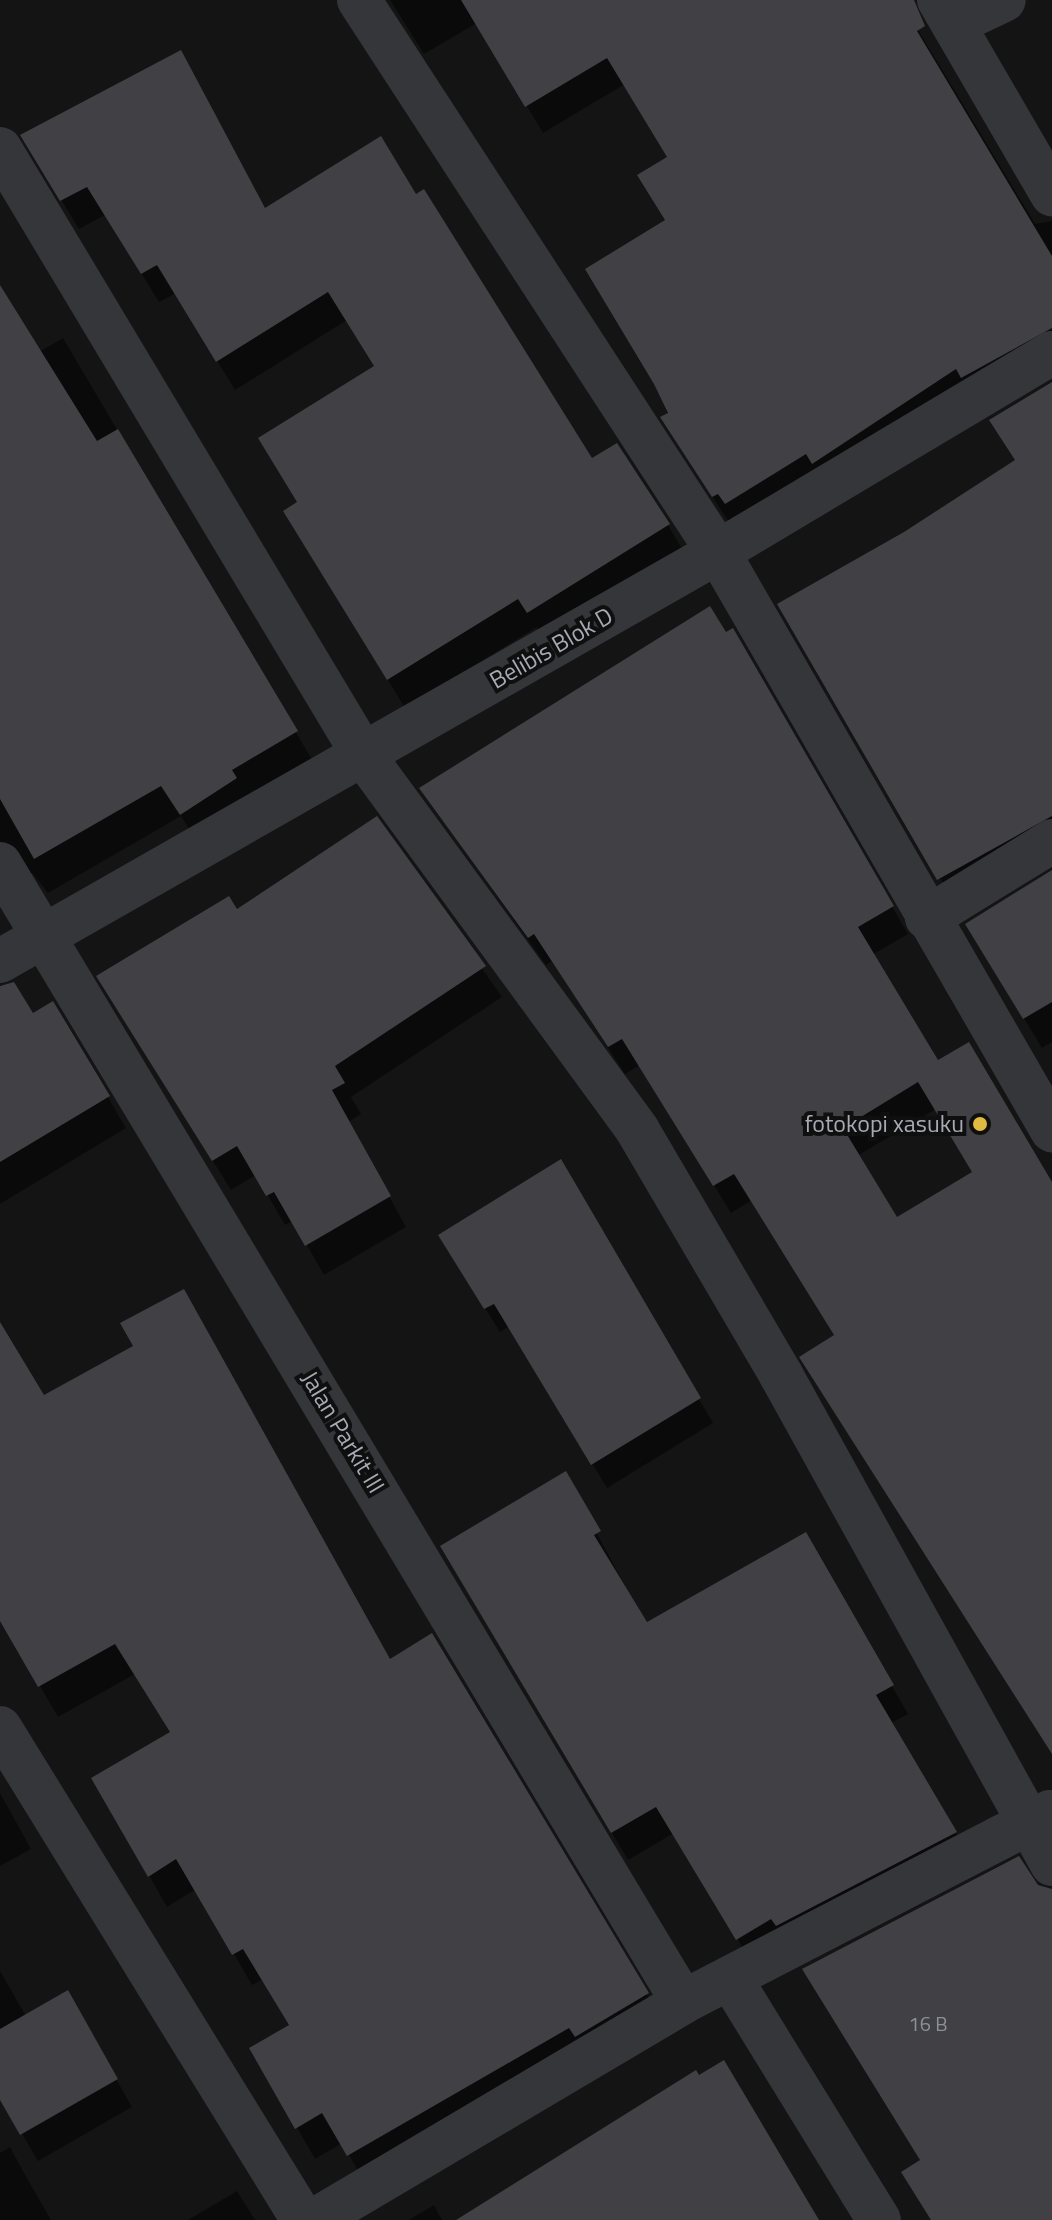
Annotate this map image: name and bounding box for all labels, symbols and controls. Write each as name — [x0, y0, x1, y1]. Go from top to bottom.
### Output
street label: Belibis Blok D — [484, 601, 618, 695]
place label: fotokopi xasuku — [805, 1110, 964, 1138]
marker: fotokopi xasuku — [971, 1115, 989, 1133]
street label: Jalan Parkit III — [295, 1366, 391, 1498]
house number: 16 B — [908, 2011, 948, 2035]

